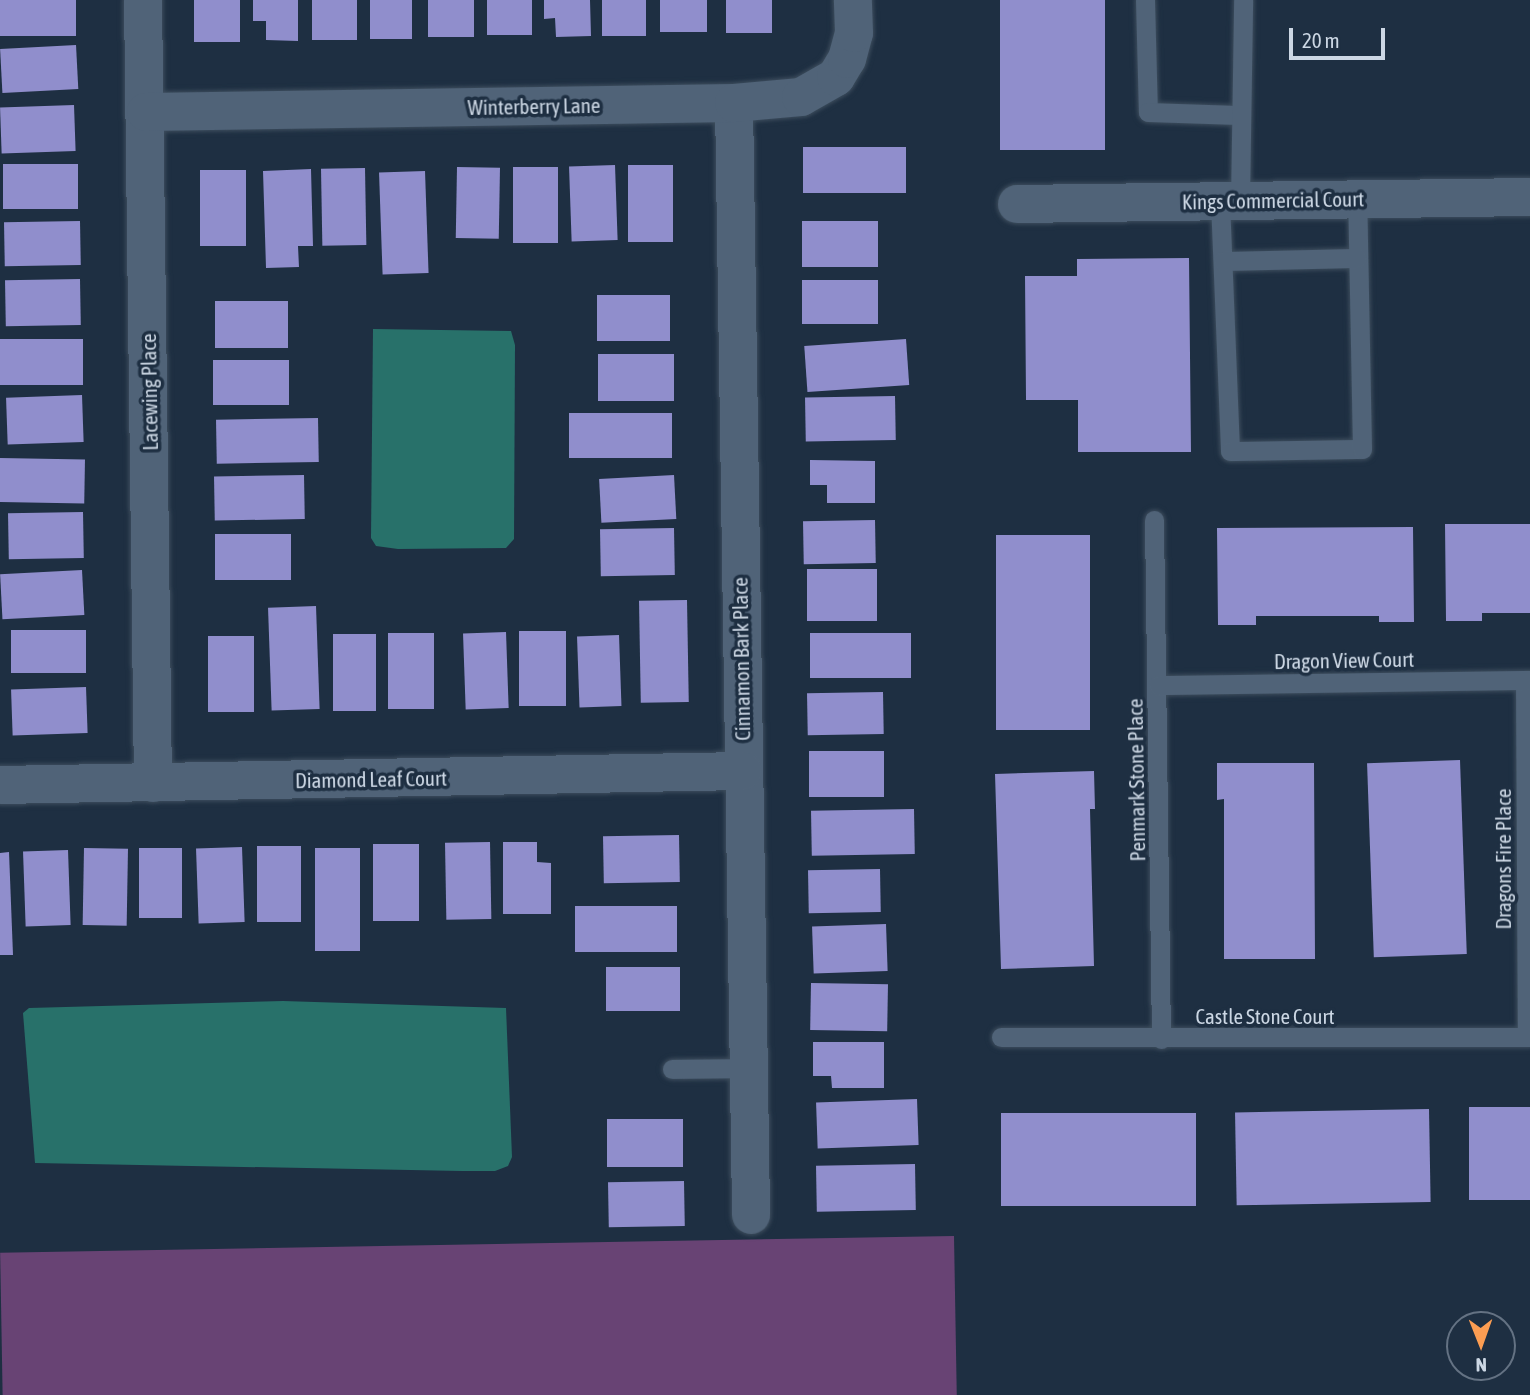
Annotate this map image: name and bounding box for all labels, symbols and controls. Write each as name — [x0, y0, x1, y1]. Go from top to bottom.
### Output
scale bar — [1292, 14, 1388, 58]
text: 20 m — [1302, 28, 1340, 52]
street label: Winterberry Lane — [467, 92, 601, 120]
street label: Kings Commercial Court — [1182, 186, 1364, 214]
street label: Lacewing Place — [135, 333, 163, 451]
street label: Cinnamon Bark Place — [727, 577, 755, 741]
street label: Dragon View Court — [1274, 646, 1414, 674]
street label: Penmark Stone Place — [1122, 698, 1150, 862]
street label: Diamond Leaf Court — [295, 765, 447, 793]
street label: Dragons Fire Place — [1490, 788, 1516, 930]
street label: Castle Stone Court — [1195, 1003, 1335, 1029]
north arrow — [1446, 1311, 1516, 1381]
text: N — [1476, 1354, 1487, 1376]

